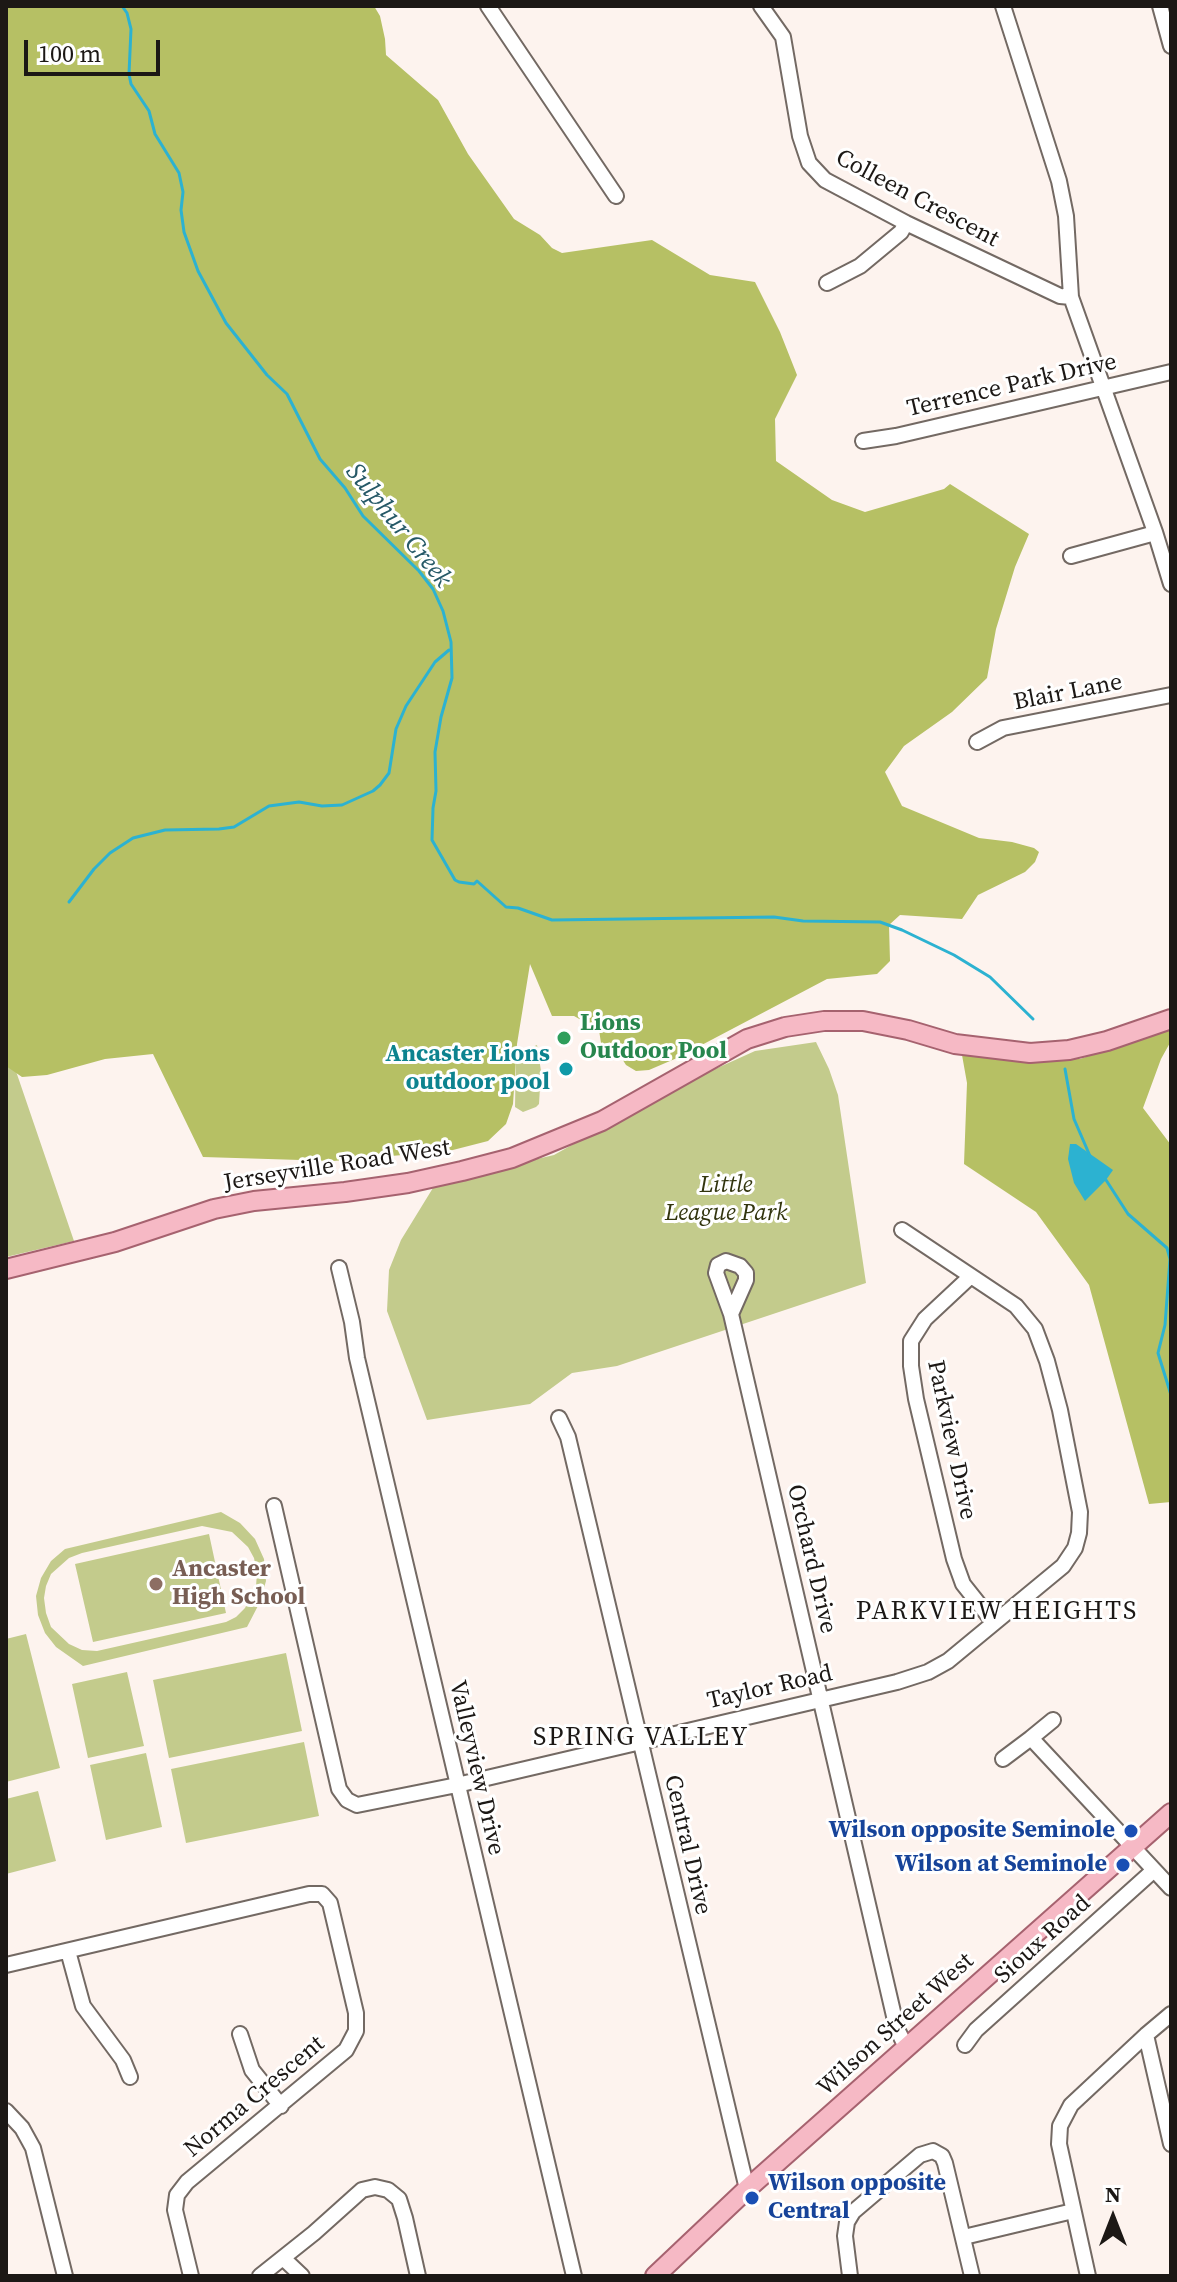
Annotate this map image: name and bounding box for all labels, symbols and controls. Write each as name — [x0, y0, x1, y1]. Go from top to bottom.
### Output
scale bar — [28, 24, 164, 74]
text: 100 m — [38, 37, 101, 70]
street label: Colleen Crescent — [830, 144, 1004, 254]
street label: Terrence Park Drive — [904, 348, 1120, 424]
water label: Sulphur Creek — [338, 457, 458, 595]
street label: Blair Lane — [1011, 668, 1125, 718]
place label: Lions Outdoor Pool — [580, 1010, 727, 1066]
marker: Lions Outdoor Pool — [555, 1029, 573, 1047]
place label: Ancaster Lions outdoor pool — [385, 1041, 550, 1097]
marker: Ancaster Lions outdoor pool — [557, 1060, 575, 1078]
street label: Jerseyville Road West — [222, 1134, 452, 1198]
park label: Little League Park — [665, 1172, 787, 1228]
street label: Parkview Drive — [920, 1358, 982, 1522]
street label: Orchard Drive — [780, 1482, 842, 1636]
place label: Ancaster High School — [172, 1556, 305, 1612]
marker: Ancaster High School — [147, 1575, 165, 1593]
district label: PARKVIEW HEIGHTS — [856, 1596, 1138, 1628]
street label: Taylor Road — [705, 1660, 835, 1716]
street label: Valleyview Drive — [442, 1678, 510, 1858]
district label: SPRING VALLEY — [533, 1722, 749, 1754]
street label: Central Drive — [657, 1772, 717, 1918]
place label: Wilson opposite Seminole — [828, 1817, 1115, 1845]
marker: Wilson opposite Seminole — [1122, 1822, 1140, 1840]
place label: Wilson at Seminole — [895, 1851, 1107, 1879]
marker: Wilson at Seminole — [1114, 1856, 1132, 1874]
street label: Sioux Road — [989, 1889, 1097, 1991]
street label: Wilson Street West — [812, 1947, 980, 2103]
street label: Norma Crescent — [179, 2030, 331, 2164]
place label: Wilson opposite Central — [768, 2170, 946, 2226]
north arrow — [1073, 2178, 1153, 2258]
text: N — [1105, 2179, 1121, 2209]
marker: Wilson opposite Central — [743, 2189, 761, 2207]

